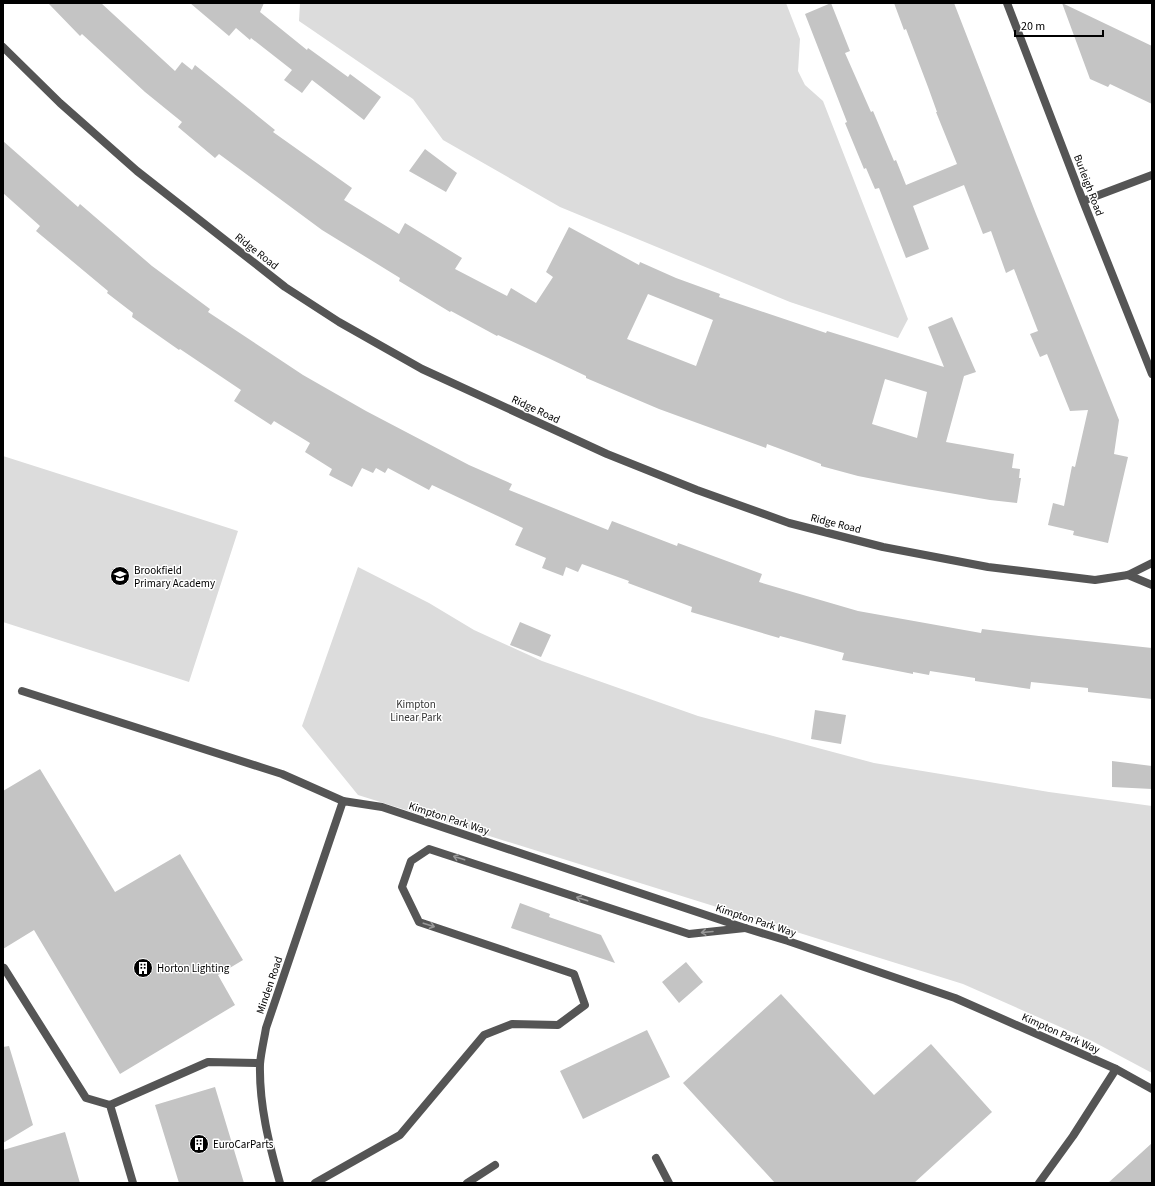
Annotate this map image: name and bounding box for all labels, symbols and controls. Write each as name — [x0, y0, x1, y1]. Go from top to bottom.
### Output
scale bar — [1015, 12, 1103, 38]
text: 20 m — [1021, 18, 1045, 35]
street label: Burleigh Road — [1070, 152, 1107, 218]
street label: Ridge Road — [232, 230, 282, 273]
street label: Ridge Road — [509, 392, 562, 427]
street label: Ridge Road — [809, 510, 863, 537]
place label: Brookfield Primary Academy — [134, 563, 215, 591]
school or university icon: Brookfield Primary Academy — [109, 565, 131, 587]
park label: Kimpton Linear Park — [390, 697, 442, 725]
street label: Kimpton Park Way — [407, 798, 491, 839]
one-way arrow — [452, 854, 465, 861]
one-way arrow — [577, 894, 589, 902]
street label: Kimpton Park Way — [714, 900, 798, 941]
one-way arrow — [422, 922, 434, 930]
one-way arrow — [701, 928, 714, 936]
street label: Minden Road — [253, 954, 286, 1016]
building icon: Horton Lighting — [132, 957, 154, 979]
place label: Horton Lighting — [157, 961, 230, 976]
street label: Kimpton Park Way — [1019, 1010, 1102, 1057]
building icon: EuroCarParts — [188, 1133, 210, 1155]
place label: EuroCarParts — [213, 1137, 274, 1152]

